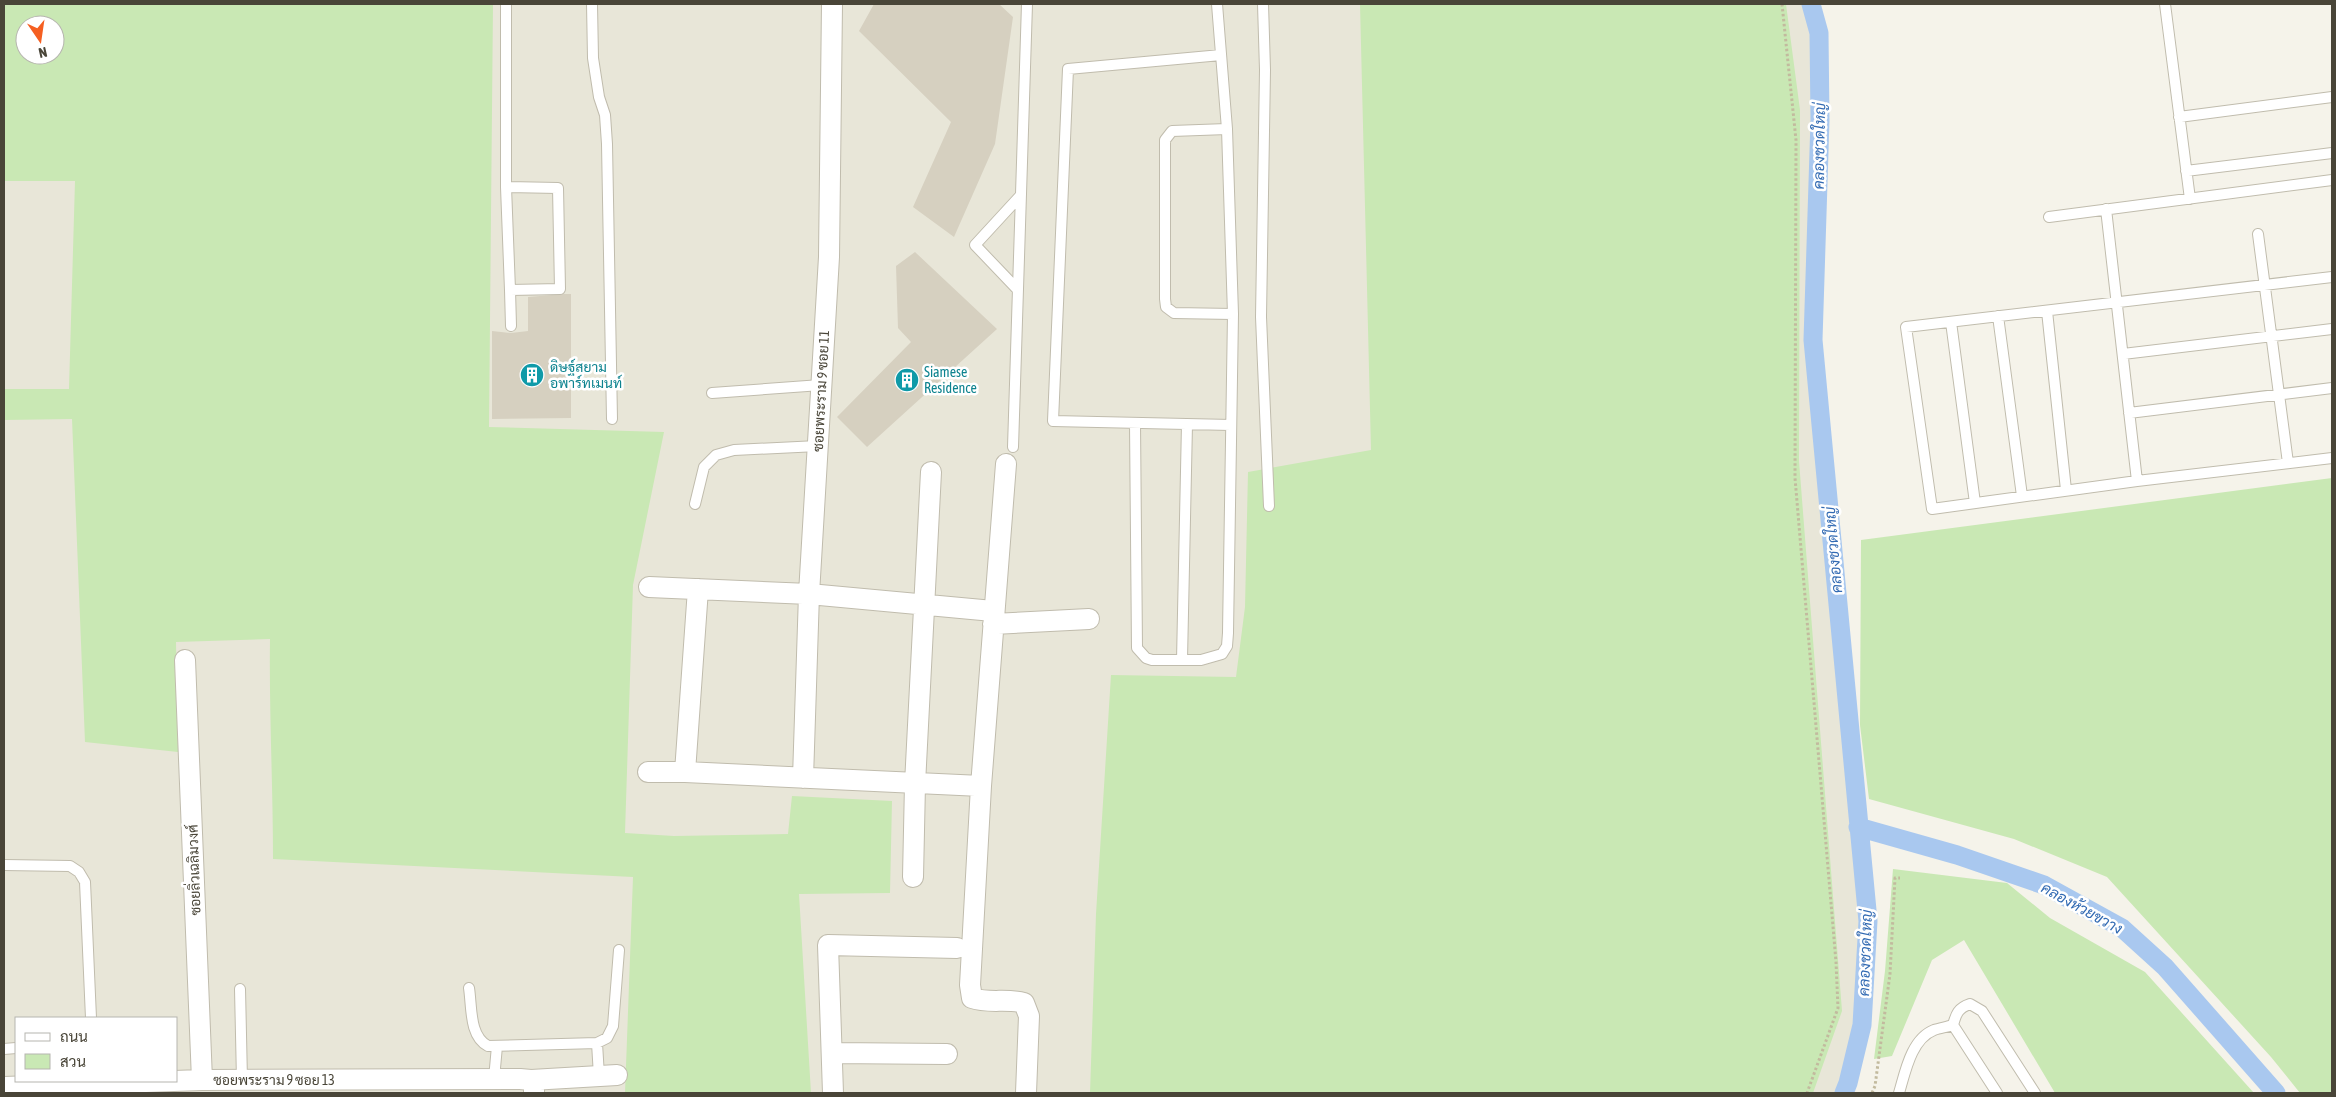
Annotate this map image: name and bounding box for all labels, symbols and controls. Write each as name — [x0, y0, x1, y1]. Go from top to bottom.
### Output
north arrow — [15, 15, 65, 65]
text: N — [37, 44, 49, 61]
water label: คลองชวดใหญ่ — [1809, 101, 1829, 190]
street label: ซอยพระราม 9 ซอย 11 — [810, 330, 832, 452]
place label: ดิษฐ์สยาม อพาร์ทเมนท์ — [550, 358, 622, 391]
building icon: ดิษฐ์สยาม อพาร์ทเมนท์ — [519, 362, 545, 388]
place label: Siamese Residence — [924, 364, 977, 396]
building icon: Siamese Residence — [894, 367, 920, 393]
water label: คลองชวดใหญ่ — [1820, 505, 1846, 594]
street label: ซอยลิ่วเฉลิมวงศ์ — [181, 824, 204, 916]
water label: คลองห้วยขวาง — [2039, 878, 2126, 937]
water label: คลองชวดใหญ่ — [1854, 908, 1876, 997]
legend — [15, 1017, 178, 1082]
text: ถนน — [60, 1028, 88, 1045]
text: สวน — [60, 1053, 86, 1070]
street label: ซอยพระราม 9 ซอย 13 — [213, 1072, 335, 1088]

